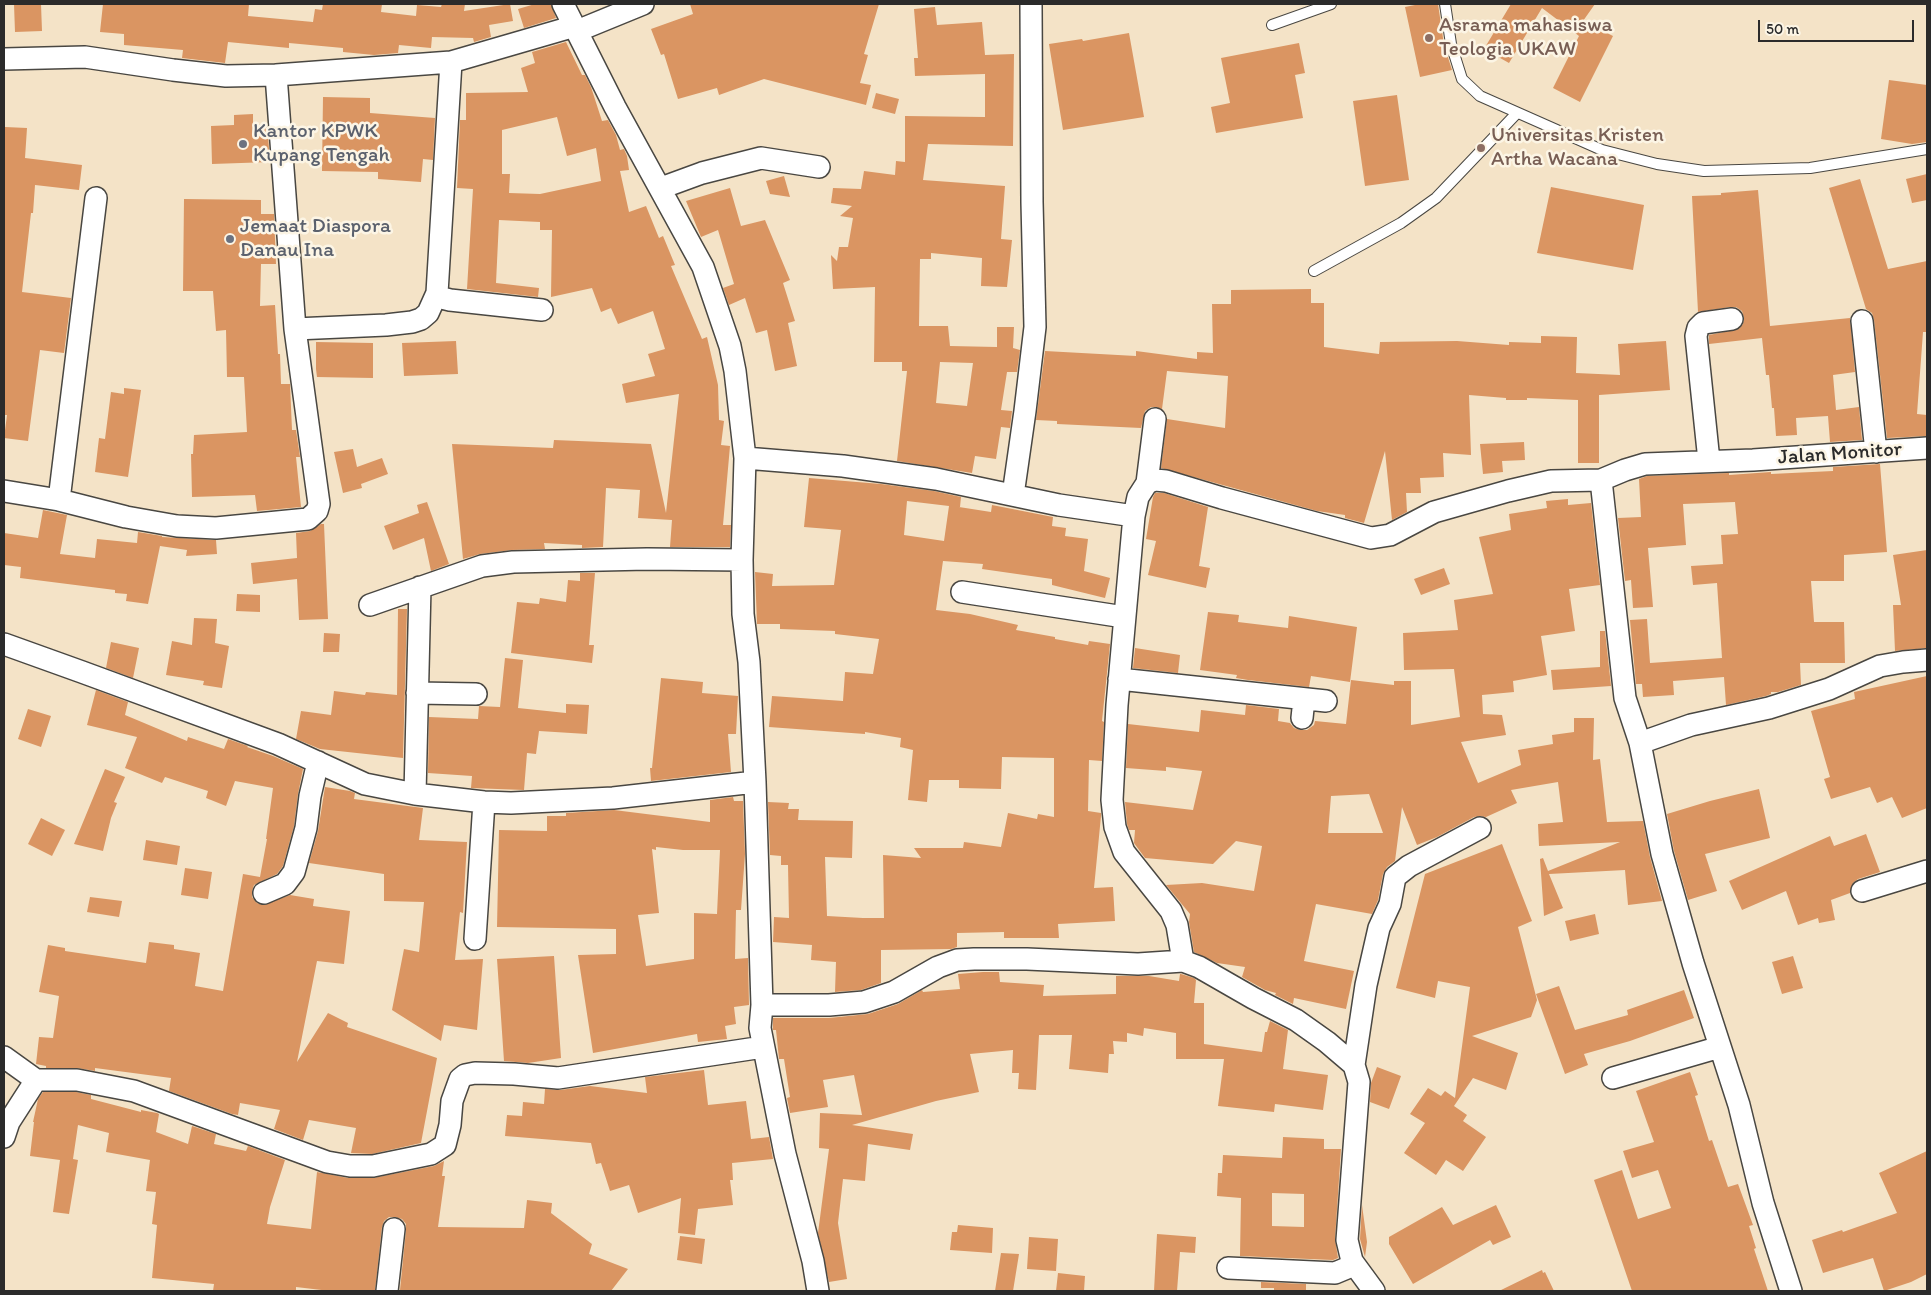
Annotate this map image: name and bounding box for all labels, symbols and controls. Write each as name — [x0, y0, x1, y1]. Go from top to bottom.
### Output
scale bar — [1761, 10, 1917, 42]
place label: Asrama mahasiswa Teologia UKAW — [1439, 13, 1612, 63]
text: 50 m — [1766, 20, 1799, 38]
marker: Asrama mahasiswa Teologia UKAW — [1423, 32, 1435, 44]
place label: Kantor KPWK Kupang Tengah — [253, 119, 390, 169]
place label: Universitas Kristen Artha Wacana — [1491, 123, 1664, 173]
marker: Kantor KPWK Kupang Tengah — [237, 138, 249, 150]
marker: Universitas Kristen Artha Wacana — [1475, 142, 1487, 154]
place label: Jemaat Diaspora Danau Ina — [240, 214, 391, 264]
marker: Jemaat Diaspora Danau Ina — [224, 233, 236, 245]
street label: Jalan Monitor — [1777, 437, 1903, 471]

